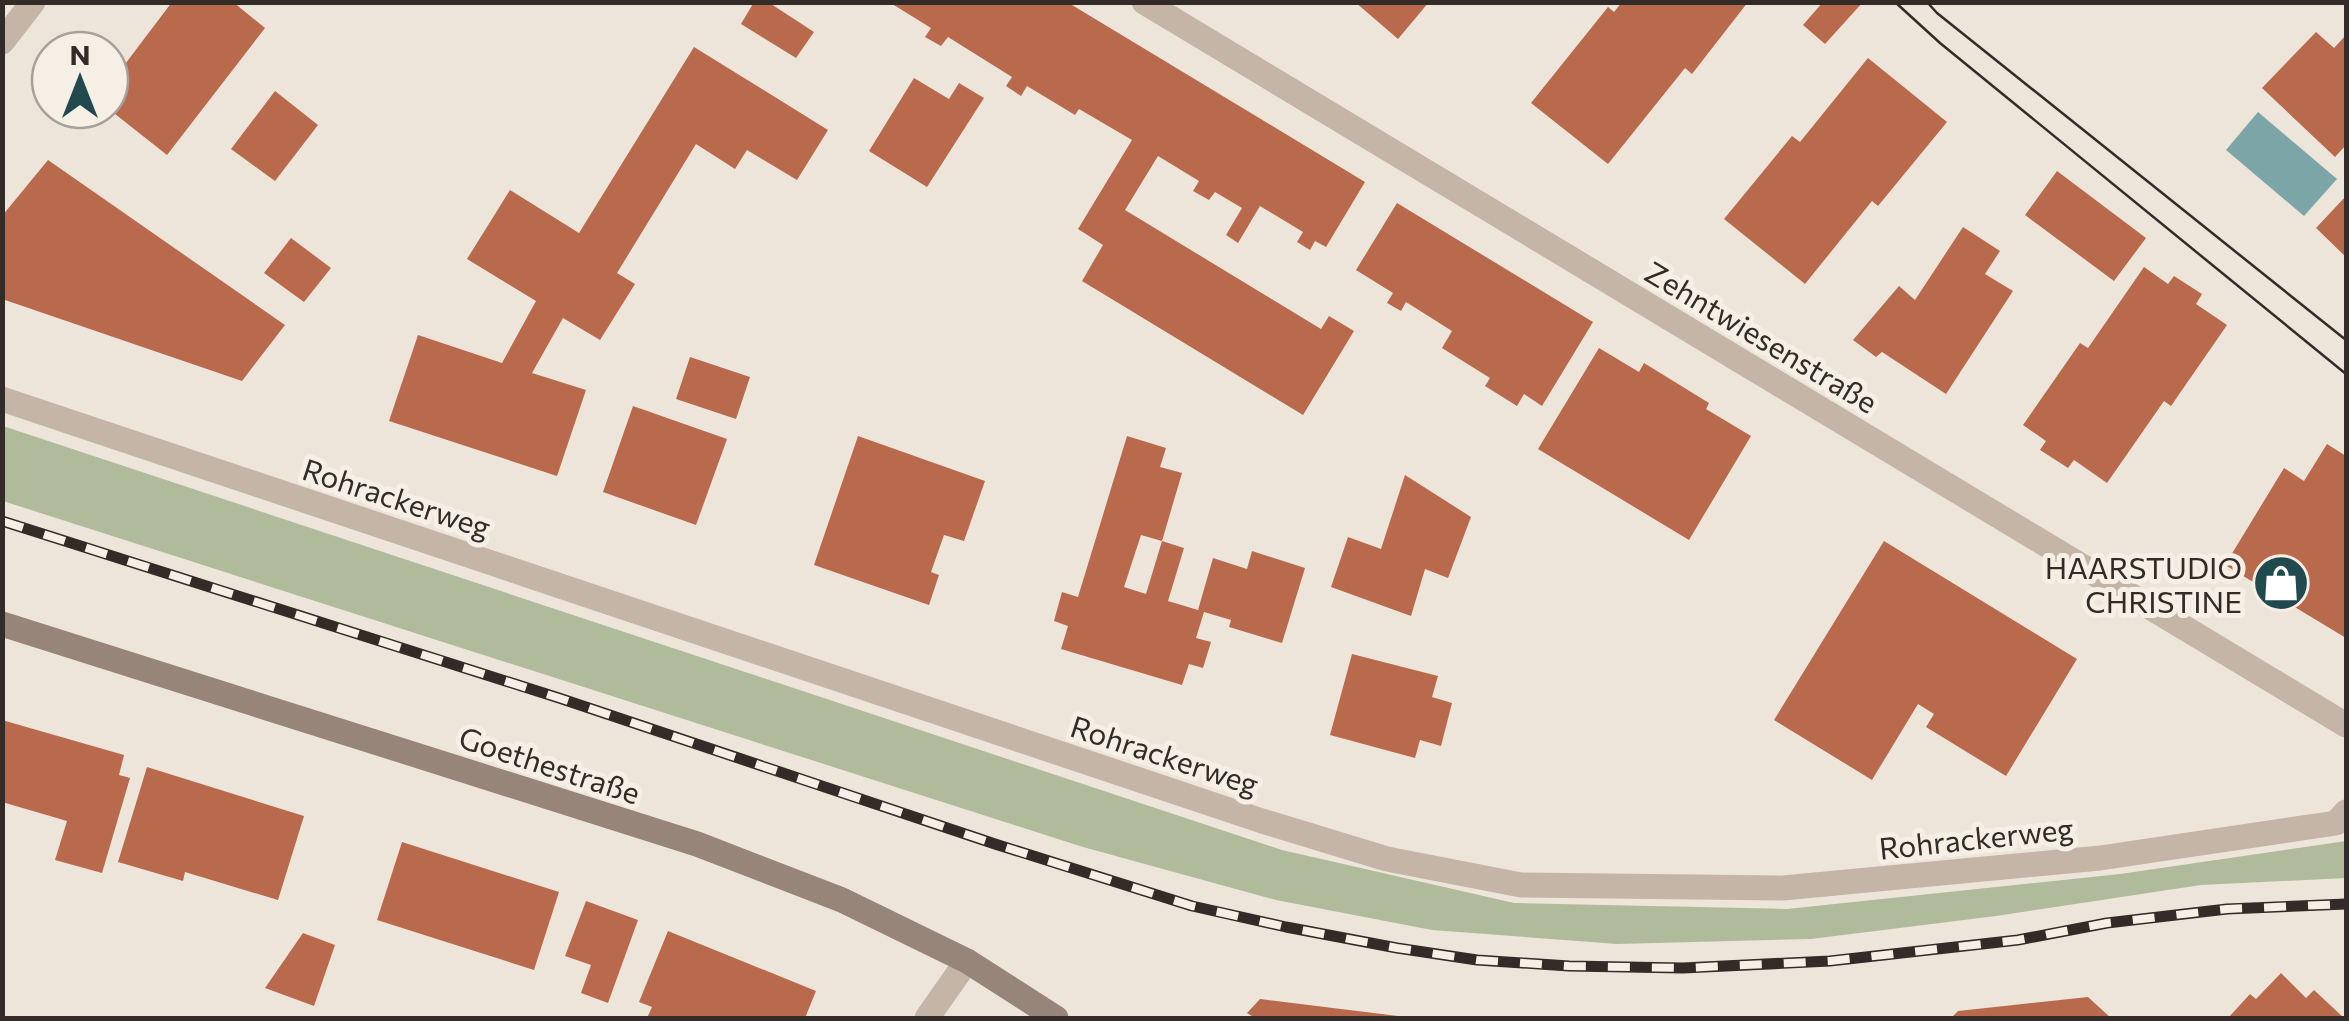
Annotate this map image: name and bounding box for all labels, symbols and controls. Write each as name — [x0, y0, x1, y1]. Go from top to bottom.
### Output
north arrow — [30, 30, 130, 130]
text: N — [70, 37, 91, 71]
street label: Zehntwiesenstraße — [1639, 252, 1885, 420]
street label: Rohrackerweg — [298, 449, 496, 545]
place label: HAARSTUDIO CHRISTINE — [2045, 548, 2242, 619]
shop icon: HAARSTUDIO CHRISTINE — [2251, 553, 2311, 613]
street label: Rohrackerweg — [1066, 706, 1264, 802]
street label: Goethestraße — [455, 717, 645, 811]
street label: Rohrackerweg — [1877, 808, 2075, 866]

